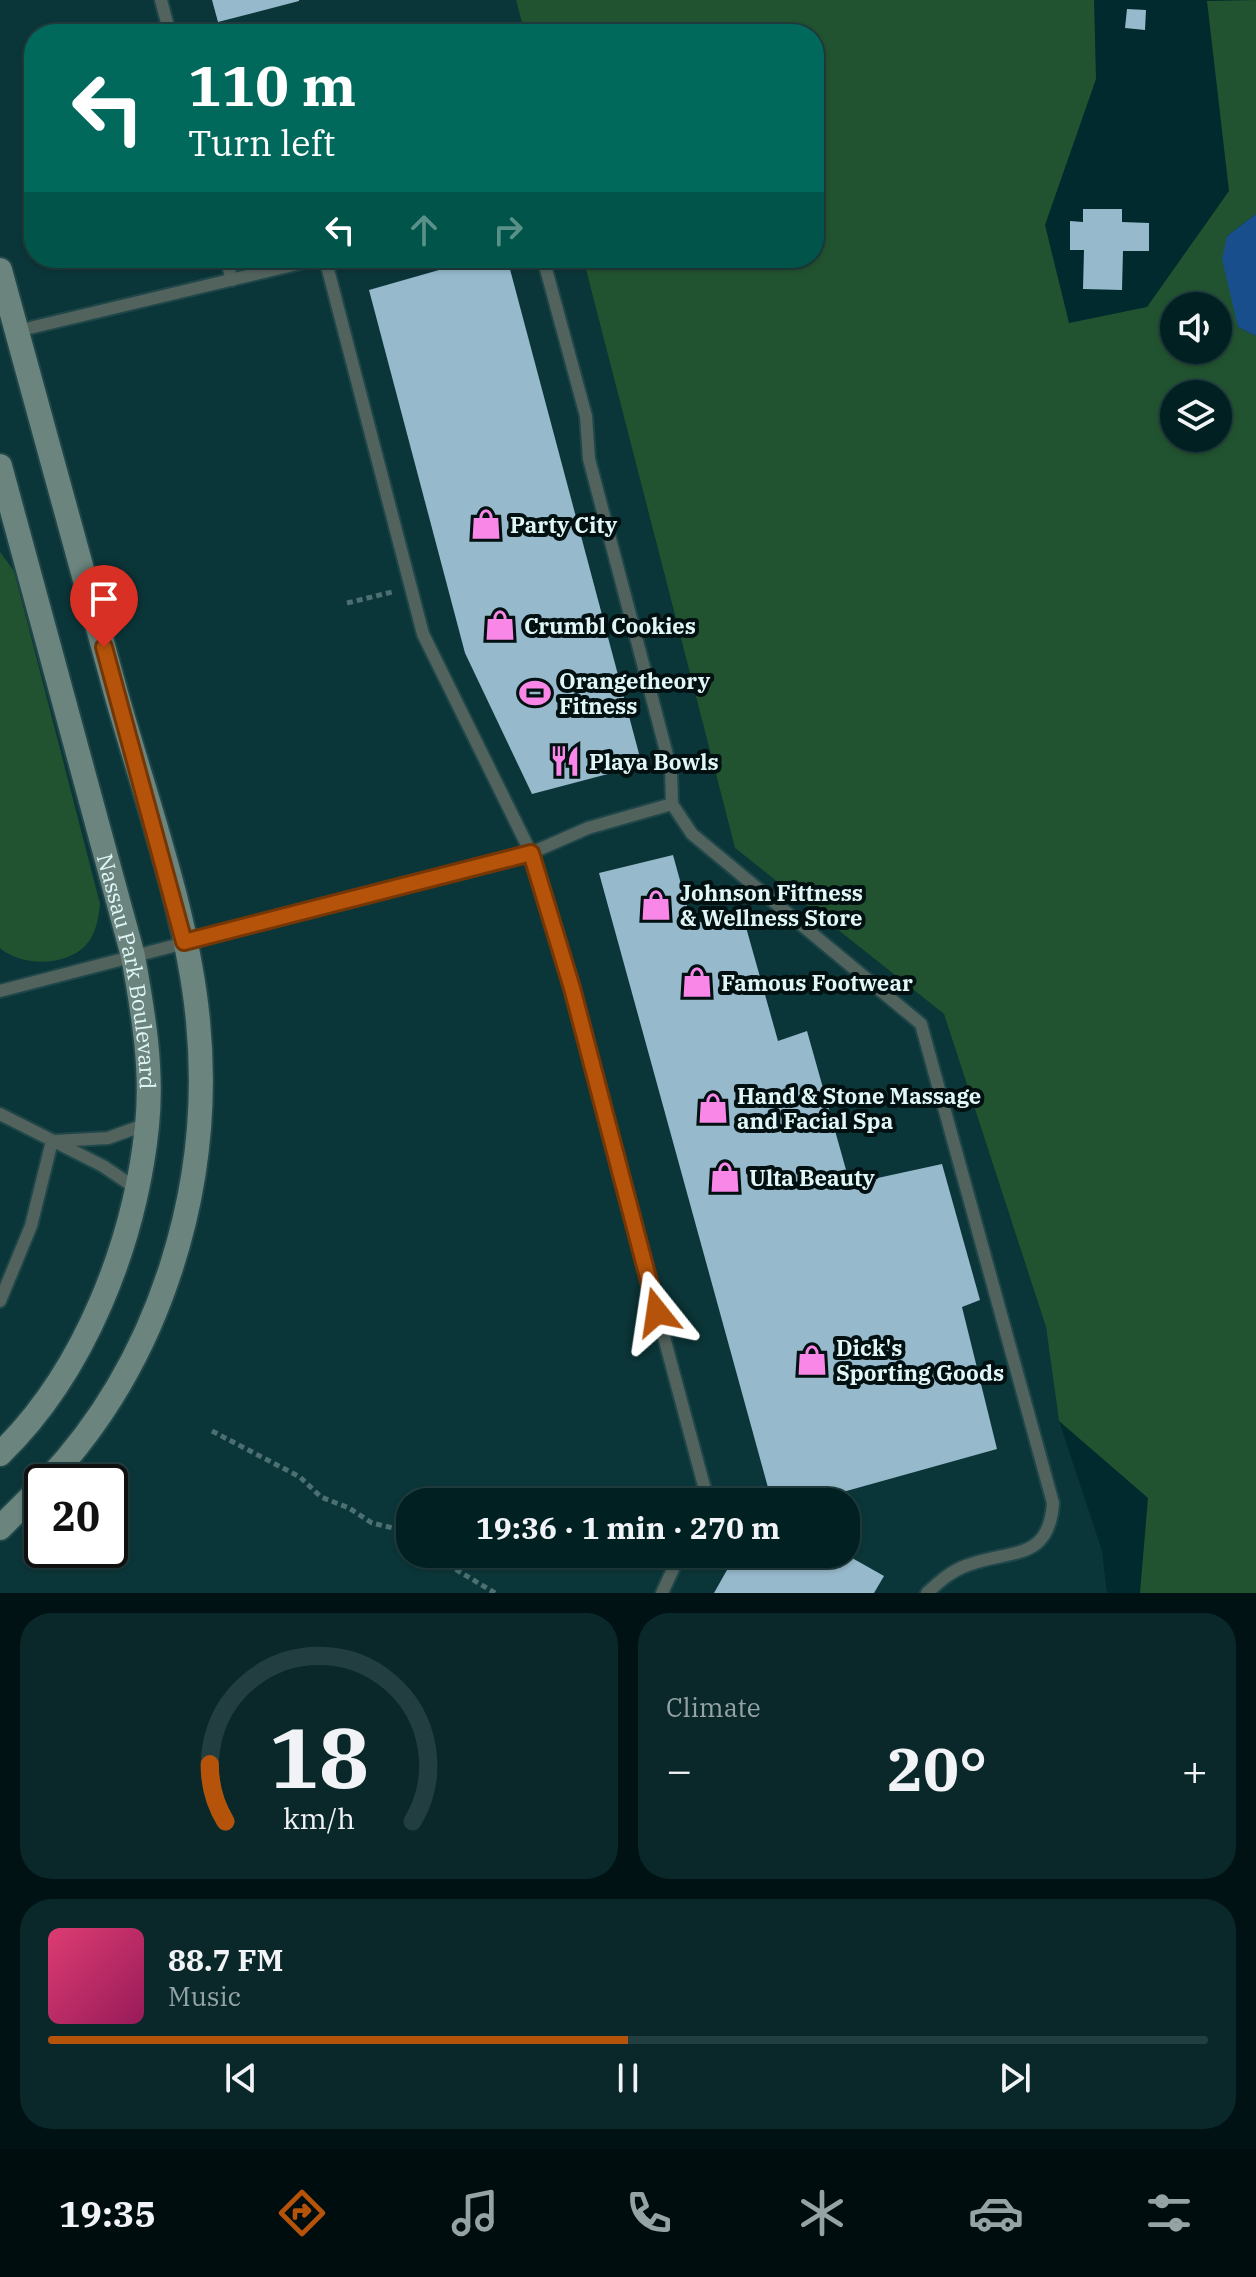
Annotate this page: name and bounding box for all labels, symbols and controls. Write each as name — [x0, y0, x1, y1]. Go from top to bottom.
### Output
text: 110 m — [188, 49, 356, 121]
icon: left — [56, 56, 160, 160]
text: Turn left — [188, 119, 335, 166]
icon: left — [318, 208, 362, 252]
icon: ahead — [402, 208, 446, 252]
icon: right — [486, 208, 530, 252]
map controls — [1160, 292, 1232, 452]
button: sound — [1160, 292, 1232, 364]
button: layers — [1160, 380, 1232, 452]
shop icon: Party City — [469, 507, 503, 541]
place label: Party City — [510, 510, 618, 539]
pin — [70, 565, 138, 647]
icon: arrive — [82, 577, 126, 621]
shop icon: Crumbl Cookies — [483, 608, 517, 642]
place label: Crumbl Cookies — [524, 611, 696, 640]
place label: Orangetheory Fitness — [559, 666, 711, 720]
sports icon: Orangetheory Fitness — [518, 676, 552, 710]
restaurant icon: Playa Bowls — [548, 744, 582, 778]
place label: Playa Bowls — [589, 747, 719, 776]
street label: Nassau Park Boulevard — [91, 850, 163, 1089]
place label: Johnson Fittness & Wellness Store — [680, 878, 863, 932]
shop icon: Johnson Fittness & Wellness Store — [639, 888, 673, 922]
shop icon: Famous Footwear — [680, 965, 714, 999]
place label: Famous Footwear — [721, 968, 913, 997]
place label: Hand & Stone Massage and Facial Spa — [737, 1081, 981, 1135]
shop icon: Hand & Stone Massage and Facial Spa — [696, 1091, 730, 1125]
shop icon: Ulta Beauty — [708, 1160, 742, 1194]
place label: Ulta Beauty — [749, 1163, 875, 1192]
position arrow — [615, 1270, 699, 1354]
place label: Dick's Sporting Goods — [836, 1333, 1004, 1387]
shop icon: Dick's Sporting Goods — [795, 1343, 829, 1377]
speed limit sign: 20 — [24, 1464, 128, 1568]
text: 19:36 · 1 min · 270 m — [476, 1508, 780, 1547]
text: Climate — [666, 1690, 761, 1724]
text: 18 — [269, 1703, 369, 1811]
text: 20° — [887, 1729, 987, 1808]
text: − — [666, 1741, 692, 1798]
text: + — [1182, 1741, 1208, 1798]
text: km/h — [283, 1800, 355, 1837]
text: 88.7 FM — [168, 1940, 283, 1979]
text: Music — [168, 1979, 241, 2013]
icon: previous — [219, 2056, 263, 2100]
icon: pause — [606, 2056, 650, 2100]
icon: next — [993, 2056, 1037, 2100]
icon: directions — [274, 2185, 330, 2241]
icon: music — [447, 2185, 503, 2241]
icon: phone — [621, 2185, 677, 2241]
icon: climate — [794, 2185, 850, 2241]
icon: car — [968, 2185, 1024, 2241]
icon: filters — [1141, 2185, 1197, 2241]
text: 19:35 — [59, 2190, 156, 2237]

